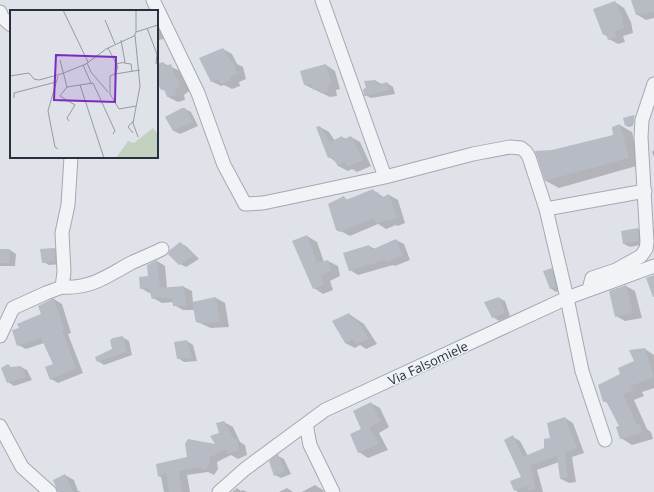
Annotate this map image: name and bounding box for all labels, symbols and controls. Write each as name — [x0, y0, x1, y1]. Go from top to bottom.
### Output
inset map — [10, 10, 158, 158]
street label: Via Falsomiele — [385, 337, 471, 389]

